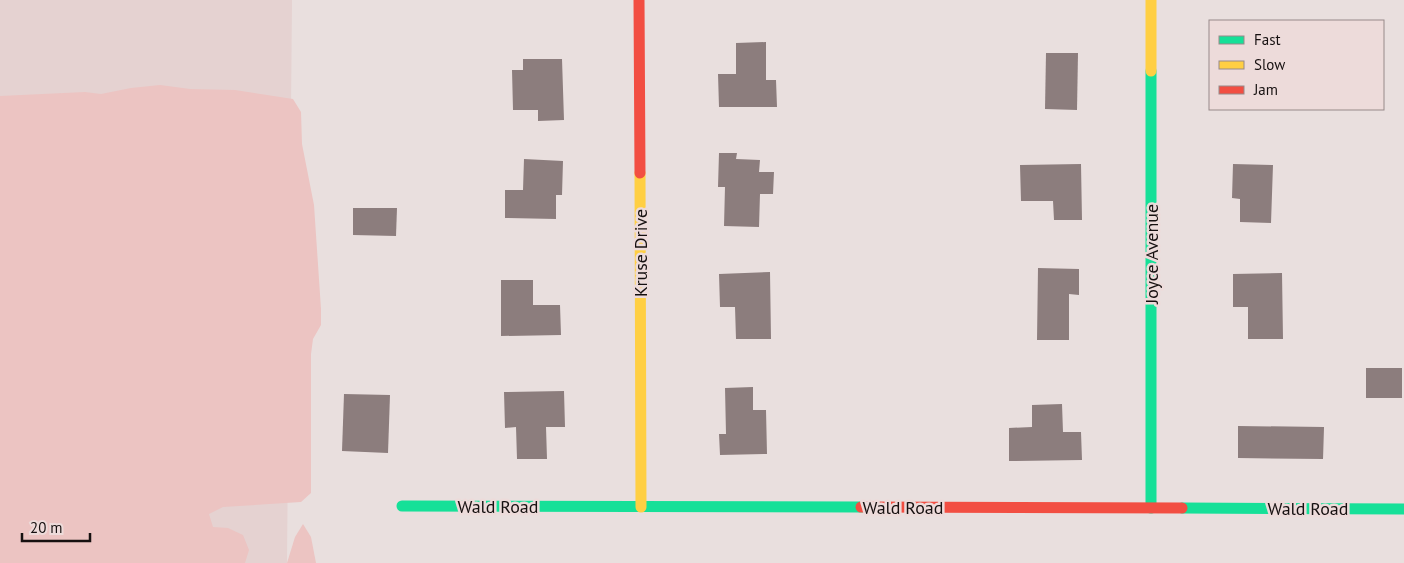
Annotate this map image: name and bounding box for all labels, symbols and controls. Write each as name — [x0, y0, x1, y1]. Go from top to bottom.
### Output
legend — [1209, 20, 1384, 110]
text: Fast — [1254, 30, 1281, 49]
text: Slow — [1254, 55, 1285, 74]
text: Jam — [1253, 80, 1278, 99]
street label: Joyce Avenue — [1140, 204, 1163, 305]
street label: Kruse Drive — [629, 209, 652, 297]
street label: Wald Road — [458, 495, 538, 518]
street label: Wald Road — [863, 496, 943, 519]
street label: Wald Road — [1268, 497, 1348, 520]
scale bar — [22, 510, 90, 542]
text: 20 m — [30, 518, 63, 537]

